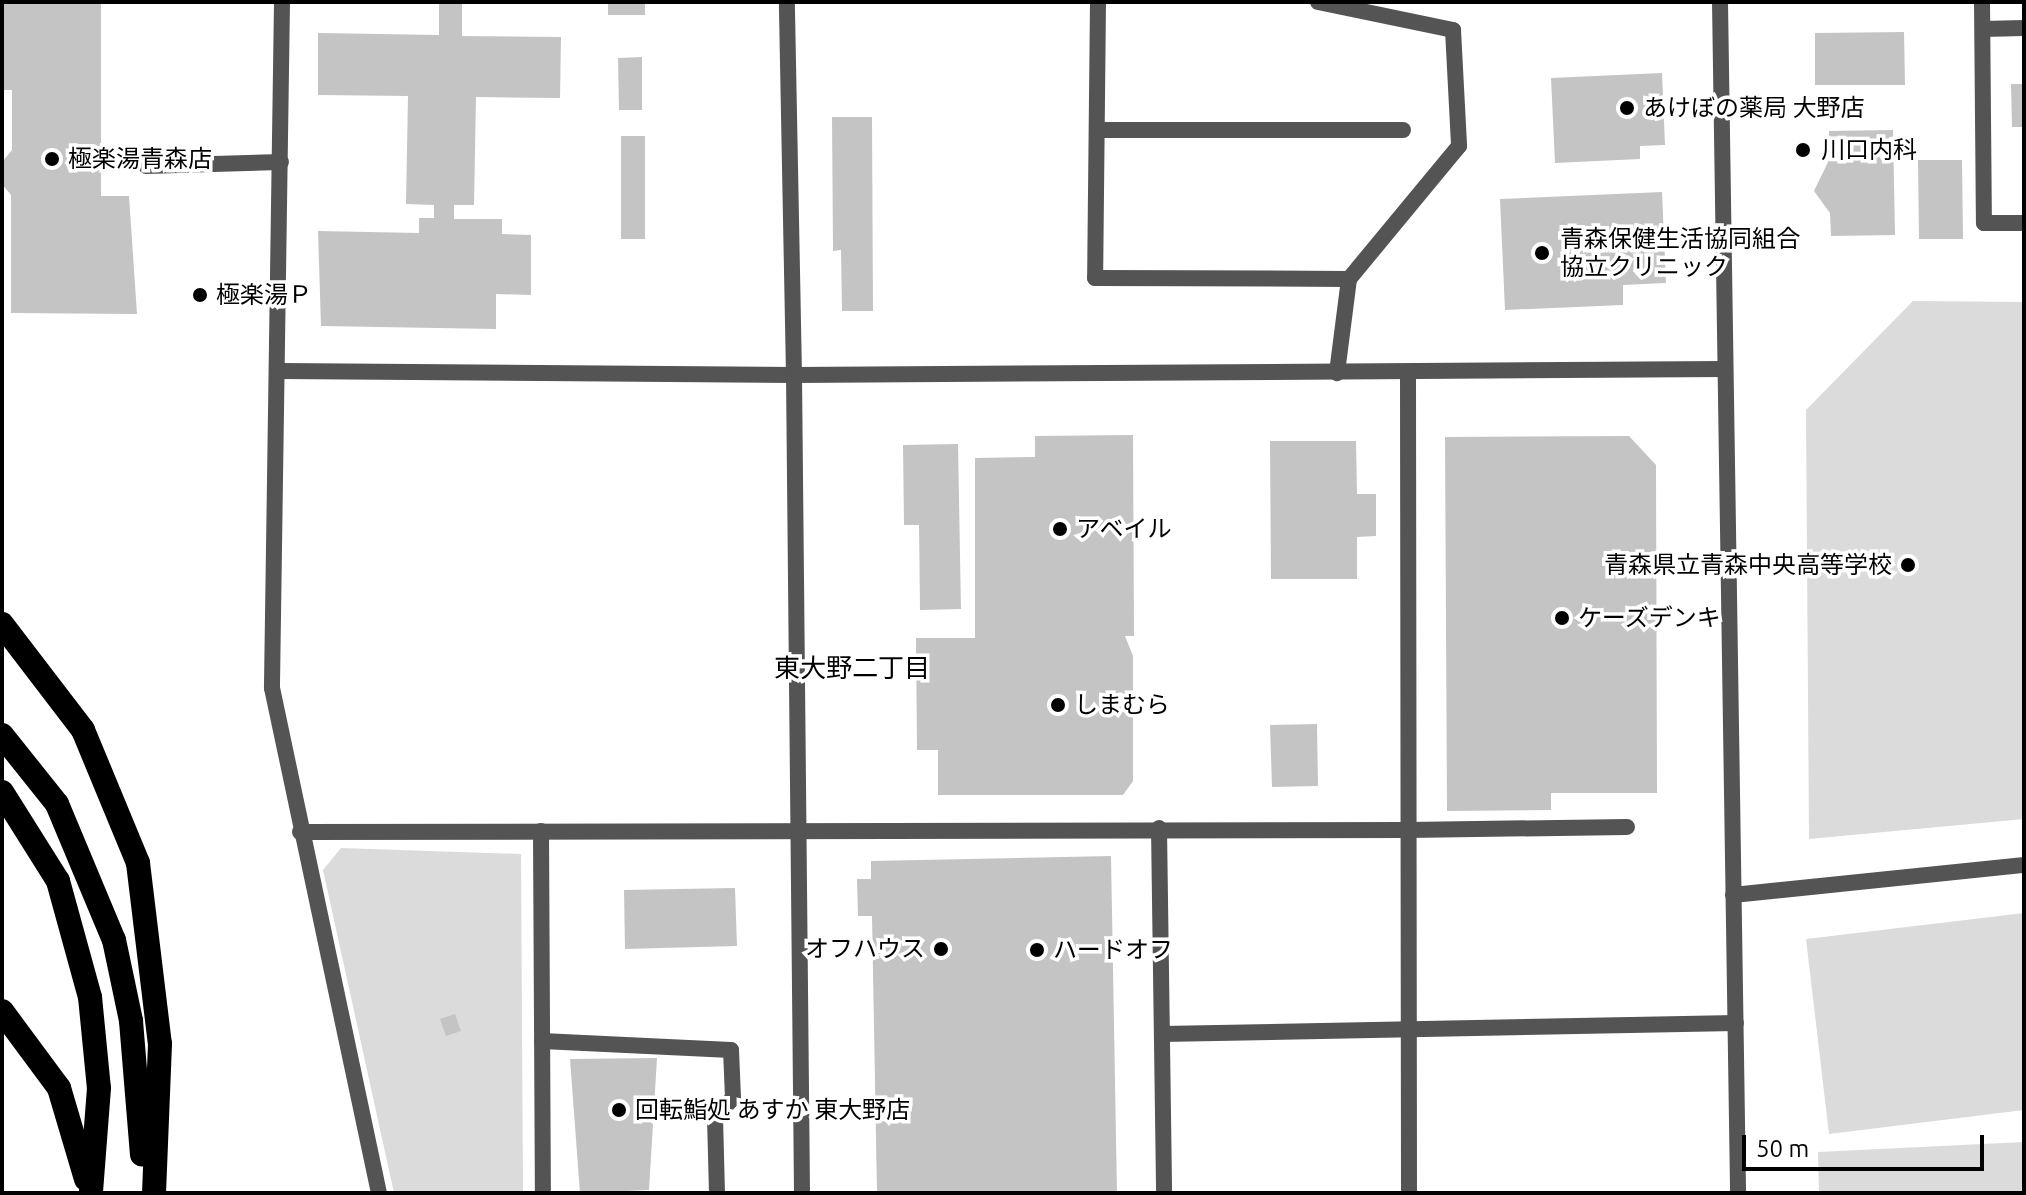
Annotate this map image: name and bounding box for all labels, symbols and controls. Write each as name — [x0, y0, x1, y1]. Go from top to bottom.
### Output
place label: あけぼの薬局 大野店 — [1643, 94, 1864, 122]
marker: あけぼの薬局 大野店 — [1618, 99, 1636, 117]
place label: 川口内科 — [1821, 136, 1917, 164]
marker: 川口内科 — [1792, 139, 1814, 161]
place label: 極楽湯青森店 — [68, 145, 212, 173]
marker: 極楽湯青森店 — [43, 150, 61, 168]
place label: 青森保健生活協同組合 協立クリニック — [1560, 225, 1800, 281]
marker: 青森保健生活協同組合 協立クリニック — [1531, 242, 1553, 264]
place label: 極楽湯Ｐ — [216, 281, 312, 309]
marker: 極楽湯Ｐ — [191, 286, 209, 304]
place label: アベイル — [1076, 515, 1172, 543]
marker: アベイル — [1051, 520, 1069, 538]
place label: 青森県立青森中央高等学校 — [1604, 551, 1892, 579]
marker: 青森県立青森中央高等学校 — [1899, 556, 1917, 574]
place label: ケーズデンキ — [1578, 604, 1722, 632]
marker: ケーズデンキ — [1553, 609, 1571, 627]
district label: 東大野二丁目 — [774, 652, 930, 684]
place label: しまむら — [1074, 691, 1170, 719]
marker: しまむら — [1049, 696, 1067, 714]
place label: オフハウス — [805, 935, 925, 963]
place label: ハードオフ — [1053, 936, 1173, 964]
marker: オフハウス — [932, 940, 950, 958]
marker: ハードオフ — [1028, 941, 1046, 959]
place label: 回転鮨処 あすか 東大野店 — [635, 1096, 910, 1124]
marker: 回転鮨処 あすか 東大野店 — [610, 1101, 628, 1119]
scale bar — [1746, 1119, 1988, 1169]
text: 50 m — [1756, 1135, 1809, 1162]

